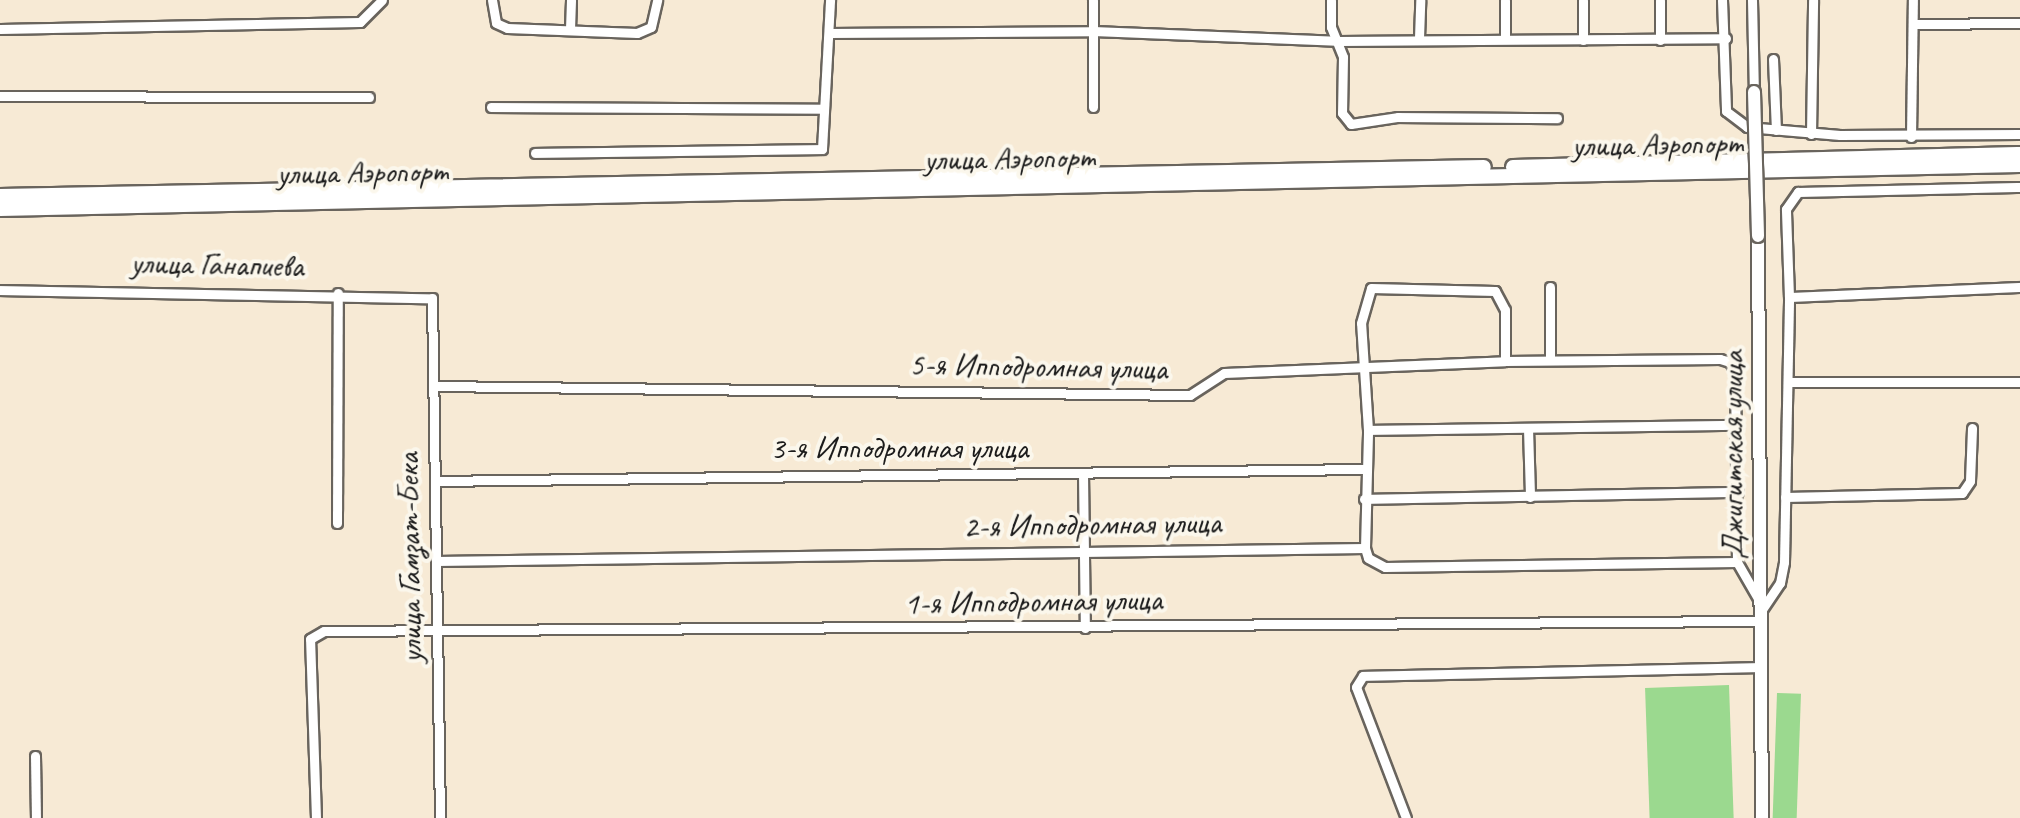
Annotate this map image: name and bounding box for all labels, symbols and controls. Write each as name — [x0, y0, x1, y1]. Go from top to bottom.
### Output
street label: улица Аэропорт — [1571, 124, 1743, 166]
street label: улица Аэропорт — [923, 138, 1095, 180]
street label: улица Аэропорт — [276, 152, 448, 194]
street label: улица Ганапиева — [129, 244, 305, 286]
street label: 5-я Ипподромная улица — [907, 346, 1169, 388]
street label: Джигитская улица — [1714, 350, 1752, 560]
street label: 3-я Ипподромная улица — [768, 429, 1030, 467]
street label: улица Гамзат-Бека — [389, 453, 431, 663]
street label: 2-я Ипподромная улица — [961, 504, 1223, 546]
street label: 1-я Ипподромная улица — [902, 581, 1164, 623]

